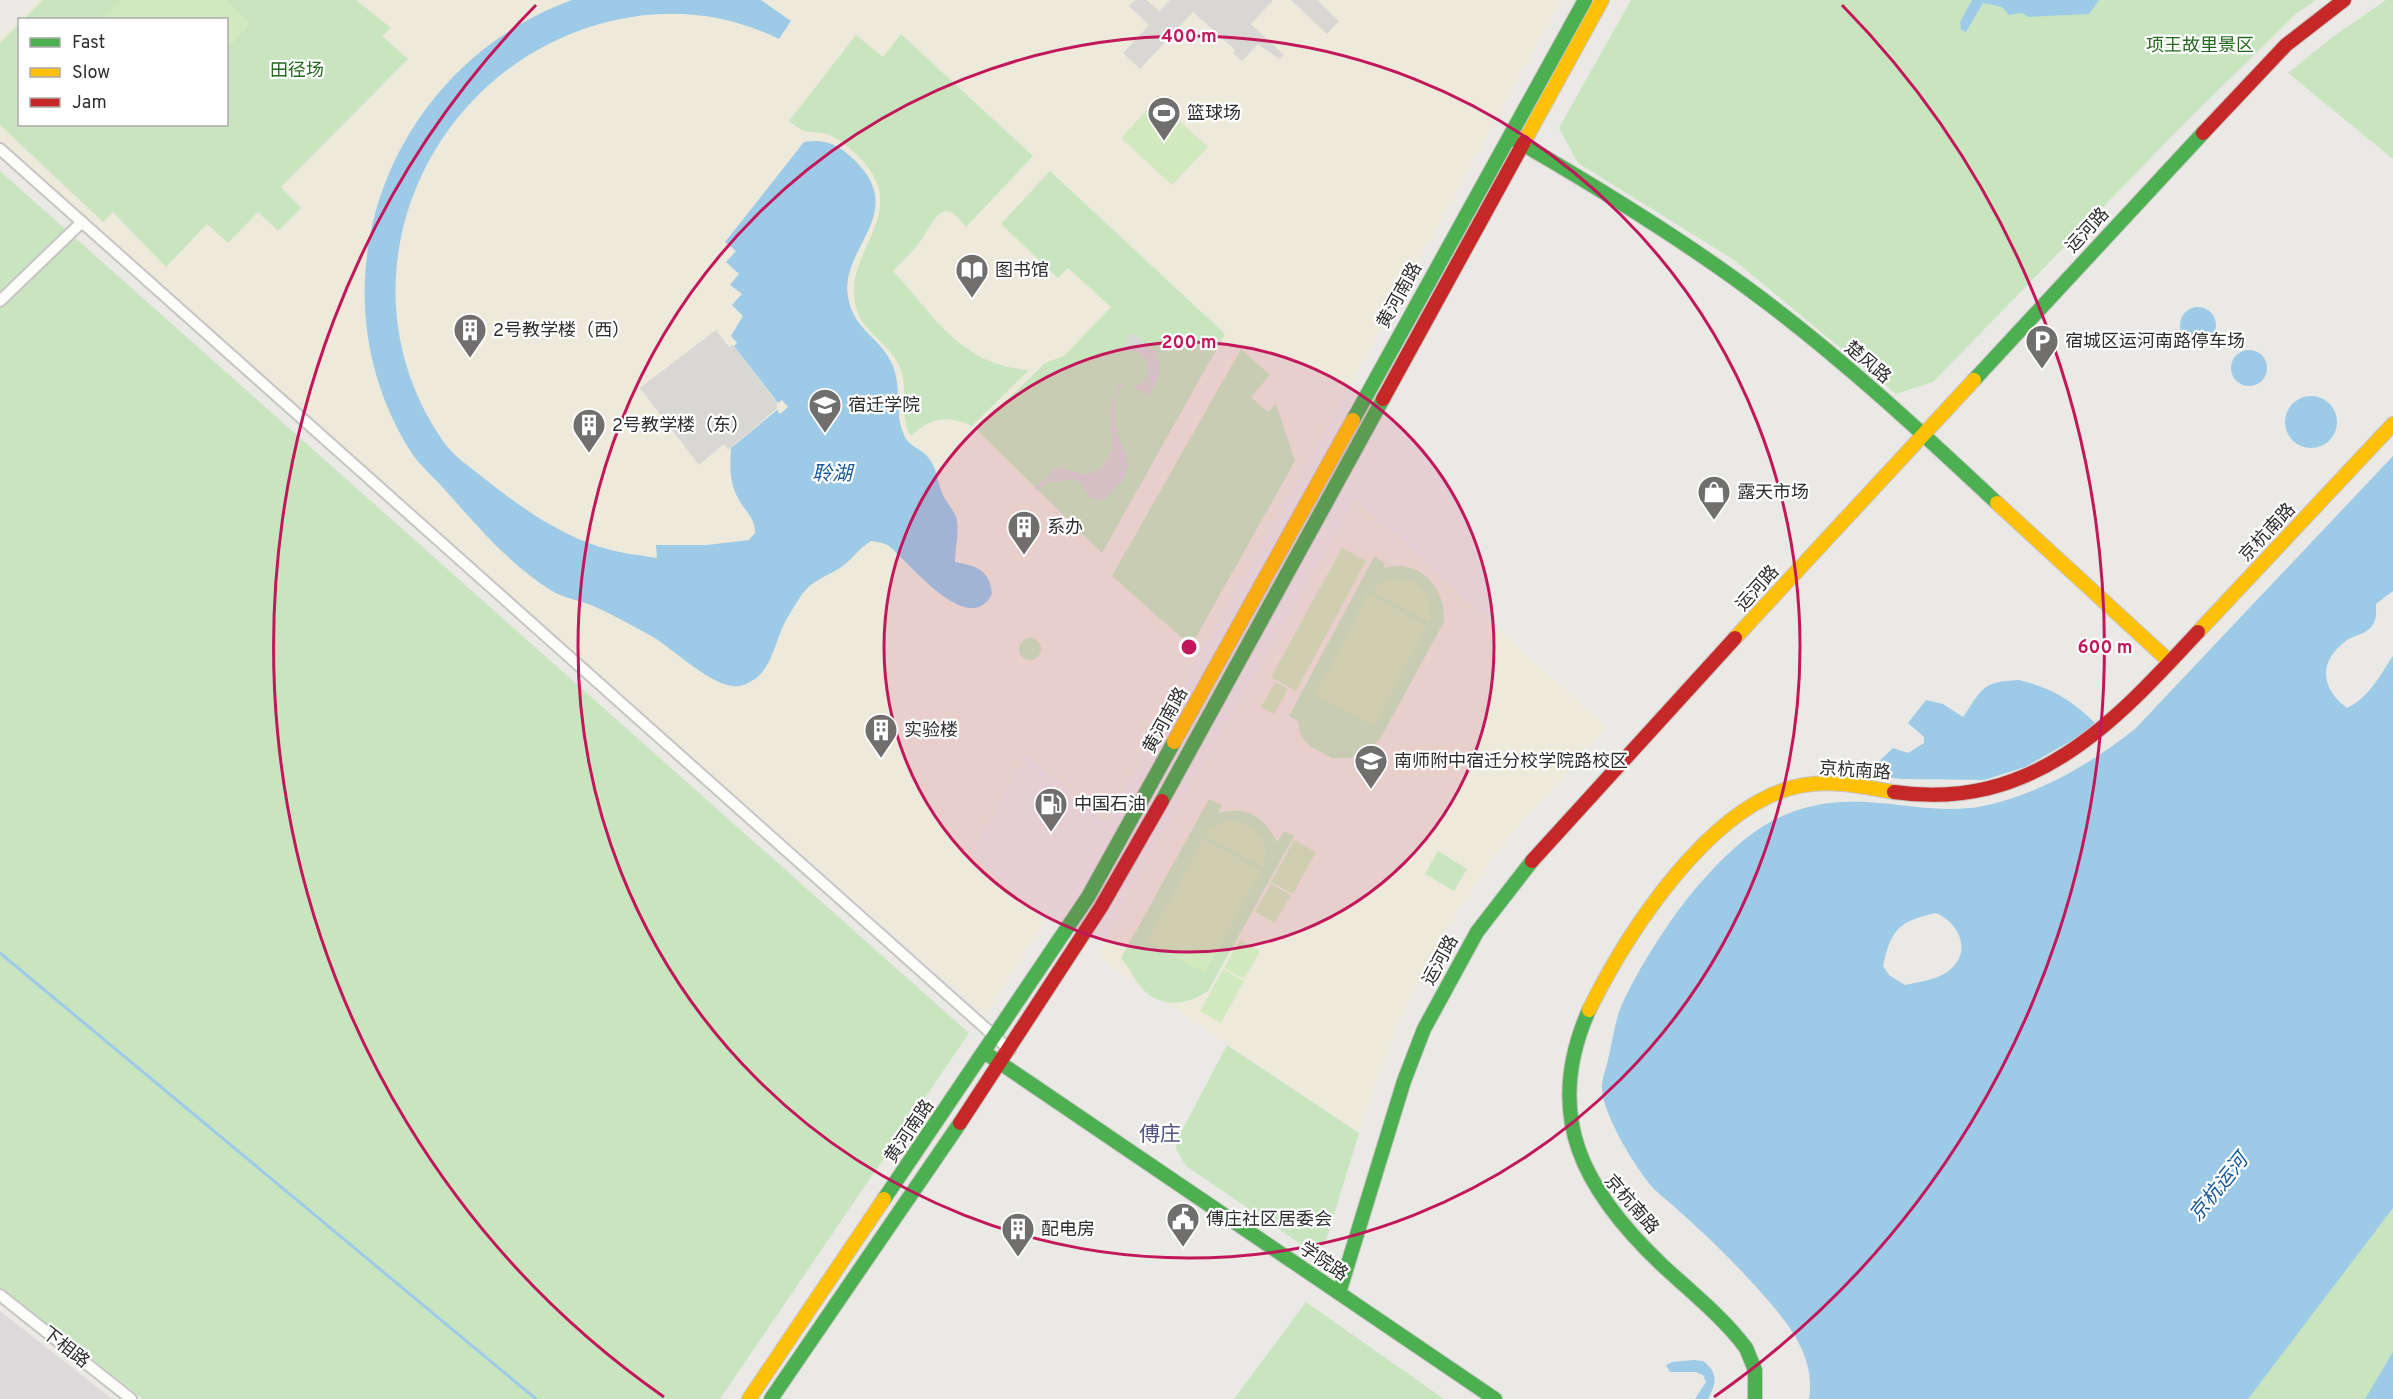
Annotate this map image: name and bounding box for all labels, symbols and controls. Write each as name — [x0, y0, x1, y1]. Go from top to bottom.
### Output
legend — [18, 18, 228, 126]
text: 400 m — [1161, 26, 1217, 49]
text: Fast — [72, 32, 105, 55]
park label: 项王故里景区 — [2146, 35, 2254, 58]
park label: 田径场 — [270, 60, 324, 83]
text: Slow — [72, 62, 110, 85]
text: Jam — [72, 92, 107, 115]
sports icon: 篮球场 — [1146, 95, 1182, 142]
place label: 篮球场 — [1187, 103, 1241, 126]
street label: 运河路 — [2061, 203, 2115, 259]
library icon: 图书馆 — [954, 252, 990, 299]
street label: 黄河南路 — [1373, 259, 1428, 333]
place label: 图书馆 — [995, 260, 1049, 283]
building icon: 2号教学楼（西） — [452, 312, 488, 359]
place label: 2号教学楼（西） — [493, 320, 630, 343]
parking icon: 宿城区运河南路停车场 — [2024, 323, 2060, 370]
place label: 宿城区运河南路停车场 — [2065, 331, 2245, 354]
text: 200 m — [1161, 332, 1217, 355]
street label: 楚风路 — [1839, 337, 1895, 389]
school or university icon: 宿迁学院 — [807, 387, 843, 434]
place label: 宿迁学院 — [848, 395, 920, 418]
building icon: 2号教学楼（东） — [571, 407, 607, 454]
place label: 2号教学楼（东） — [612, 415, 749, 438]
water label: 聆湖 — [812, 462, 855, 488]
shop icon: 露天市场 — [1696, 474, 1732, 521]
place label: 露天市场 — [1737, 482, 1809, 505]
street label: 京杭南路 — [2235, 499, 2301, 567]
building icon: 系办 — [1006, 509, 1042, 556]
place label: 系办 — [1047, 517, 1083, 540]
street label: 运河路 — [1732, 561, 1785, 617]
centre of rings — [1179, 637, 1199, 657]
text: 600 m — [2077, 637, 2133, 660]
street label: 黄河南路 — [1139, 684, 1194, 758]
building icon: 实验楼 — [863, 712, 899, 759]
place label: 实验楼 — [904, 720, 958, 743]
school or university icon: 南师附中宿迁分校学院路校区 — [1353, 743, 1389, 790]
place label: 南师附中宿迁分校学院路校区 — [1394, 751, 1628, 774]
street label: 京杭南路 — [1818, 758, 1892, 785]
fuel station icon: 中国石油 — [1033, 786, 1069, 833]
place label: 中国石油 — [1074, 794, 1146, 817]
street label: 运河路 — [1418, 932, 1464, 990]
street label: 黄河南路 — [881, 1096, 940, 1168]
district label: 傅庄 — [1139, 1122, 1181, 1149]
water label: 京杭运河 — [2184, 1146, 2257, 1228]
street label: 京杭南路 — [1599, 1170, 1663, 1240]
public building icon: 傅庄社区居委会 — [1165, 1201, 1201, 1248]
place label: 傅庄社区居委会 — [1206, 1209, 1332, 1232]
building icon: 配电房 — [1000, 1211, 1036, 1258]
place label: 配电房 — [1041, 1219, 1095, 1242]
street label: 学院路 — [1294, 1238, 1352, 1287]
street label: 下相路 — [37, 1322, 93, 1374]

